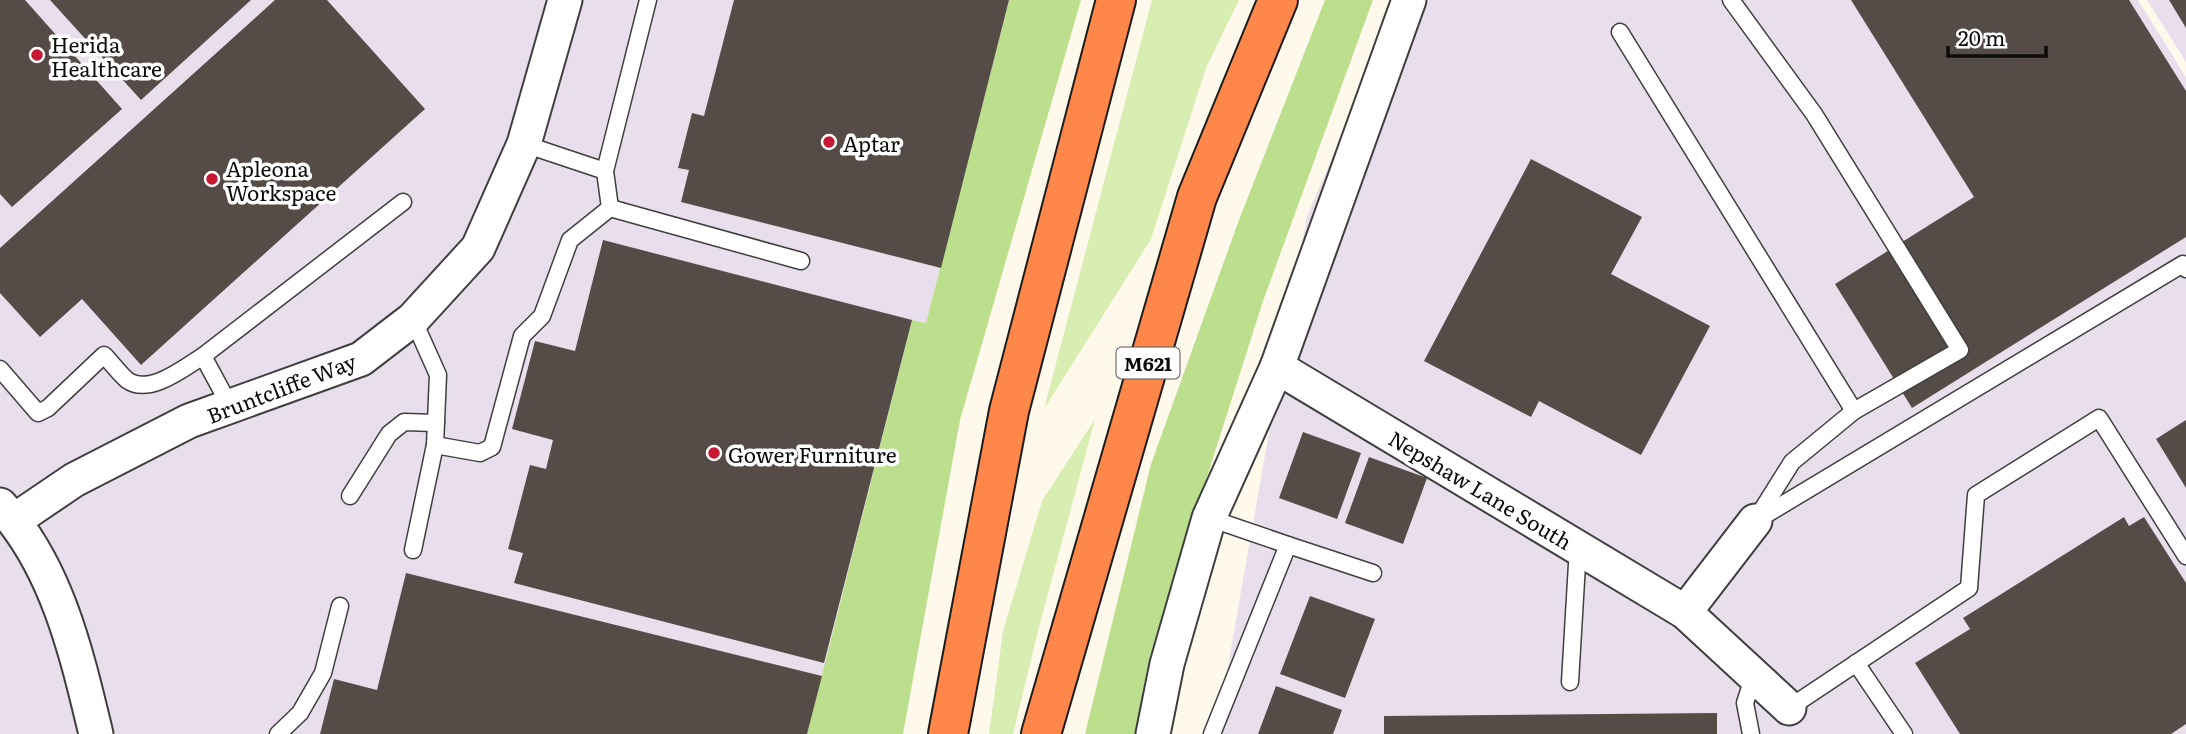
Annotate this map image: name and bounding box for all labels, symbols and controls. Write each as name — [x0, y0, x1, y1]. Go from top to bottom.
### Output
scale bar — [1948, 14, 2046, 58]
text: 20 m — [1958, 21, 2005, 52]
place label: Herida Healthcare — [51, 28, 162, 83]
marker: Herida Healthcare — [29, 47, 45, 63]
place label: Aptar — [843, 127, 900, 158]
marker: Aptar — [821, 134, 837, 150]
place label: Apleona Workspace — [226, 152, 336, 207]
marker: Apleona Workspace — [204, 171, 220, 187]
street label: Bruntcliffe Way — [202, 344, 361, 430]
road number: M621 — [1116, 348, 1180, 378]
street label: Nepshaw Lane South — [1383, 422, 1579, 556]
place label: Gower Furniture — [728, 438, 897, 469]
marker: Gower Furniture — [706, 445, 722, 461]

